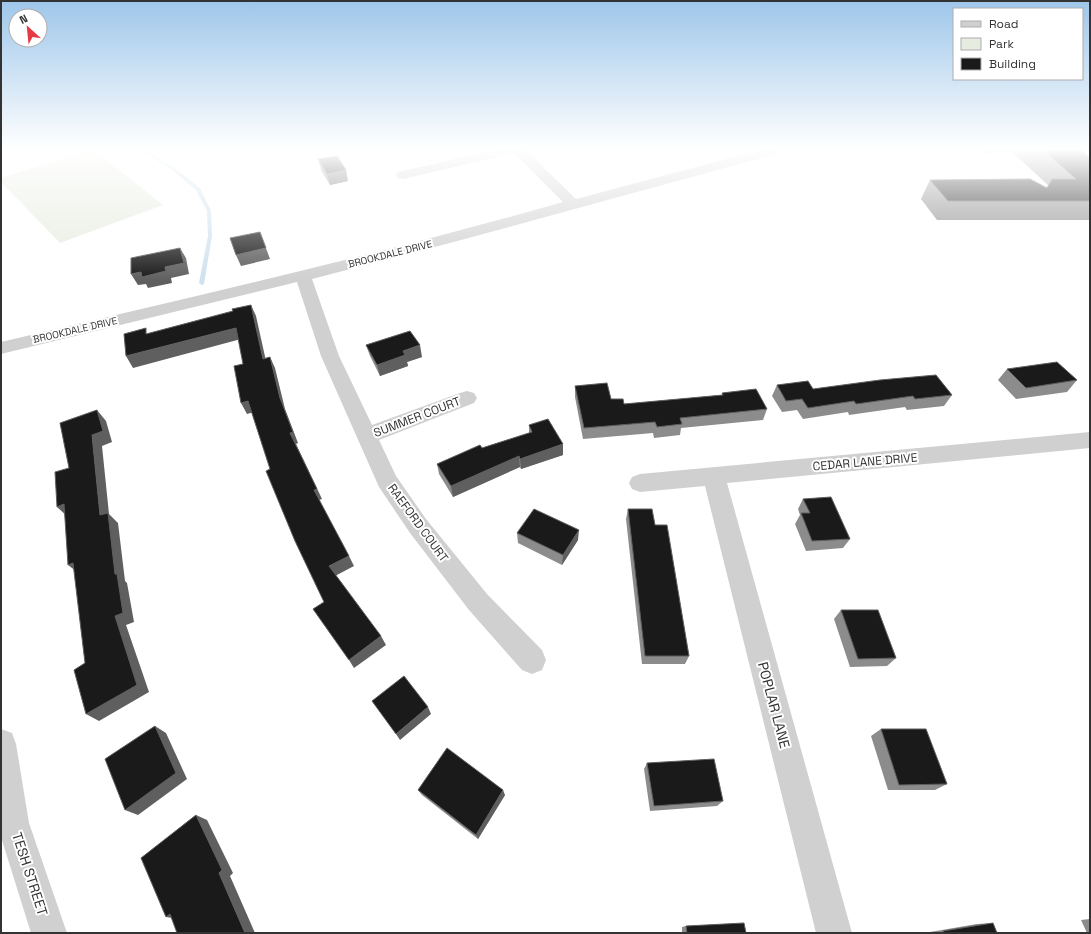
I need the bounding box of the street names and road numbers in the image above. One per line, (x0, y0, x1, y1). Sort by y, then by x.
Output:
street label: BROOKDALE DRIVE (347, 237, 434, 271)
street label: BROOKDALE DRIVE (32, 314, 119, 346)
street label: SUMMER COURT (371, 393, 463, 441)
street label: CEDAR LANE DRIVE (812, 449, 918, 475)
street label: RAEFORD COURT (384, 481, 452, 565)
street label: POPLAR LANE (754, 660, 794, 750)
street label: TESH STREET (8, 830, 52, 918)

